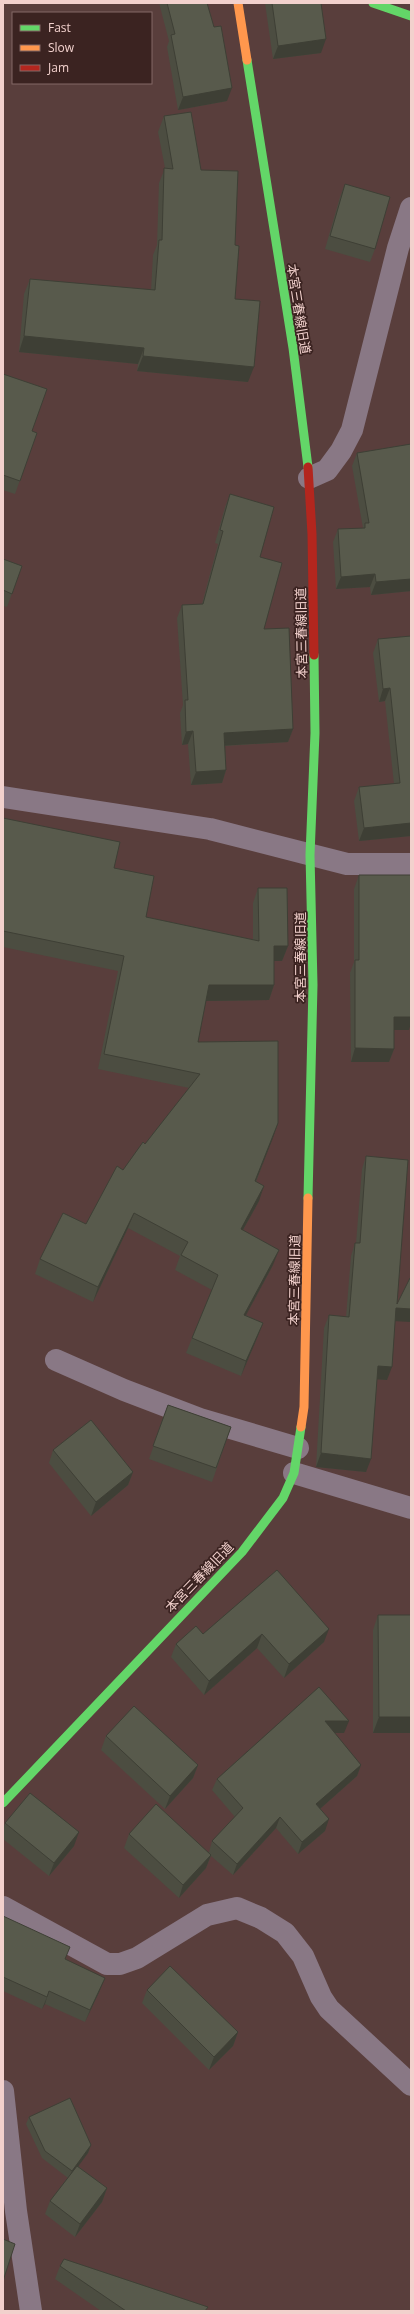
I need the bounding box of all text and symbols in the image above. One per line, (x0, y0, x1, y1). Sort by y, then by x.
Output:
legend (12, 12, 152, 84)
text: Fast (48, 19, 71, 36)
text: Slow (48, 39, 75, 56)
text: Jam (47, 59, 69, 76)
street label: 本宮三春線旧道 (283, 263, 315, 355)
street label: 本宮三春線旧道 (291, 587, 311, 679)
street label: 本宮三春線旧道 (291, 911, 309, 1003)
street label: 本宮三春線旧道 (284, 1234, 304, 1326)
street label: 本宮三春線旧道 (161, 1538, 237, 1616)

